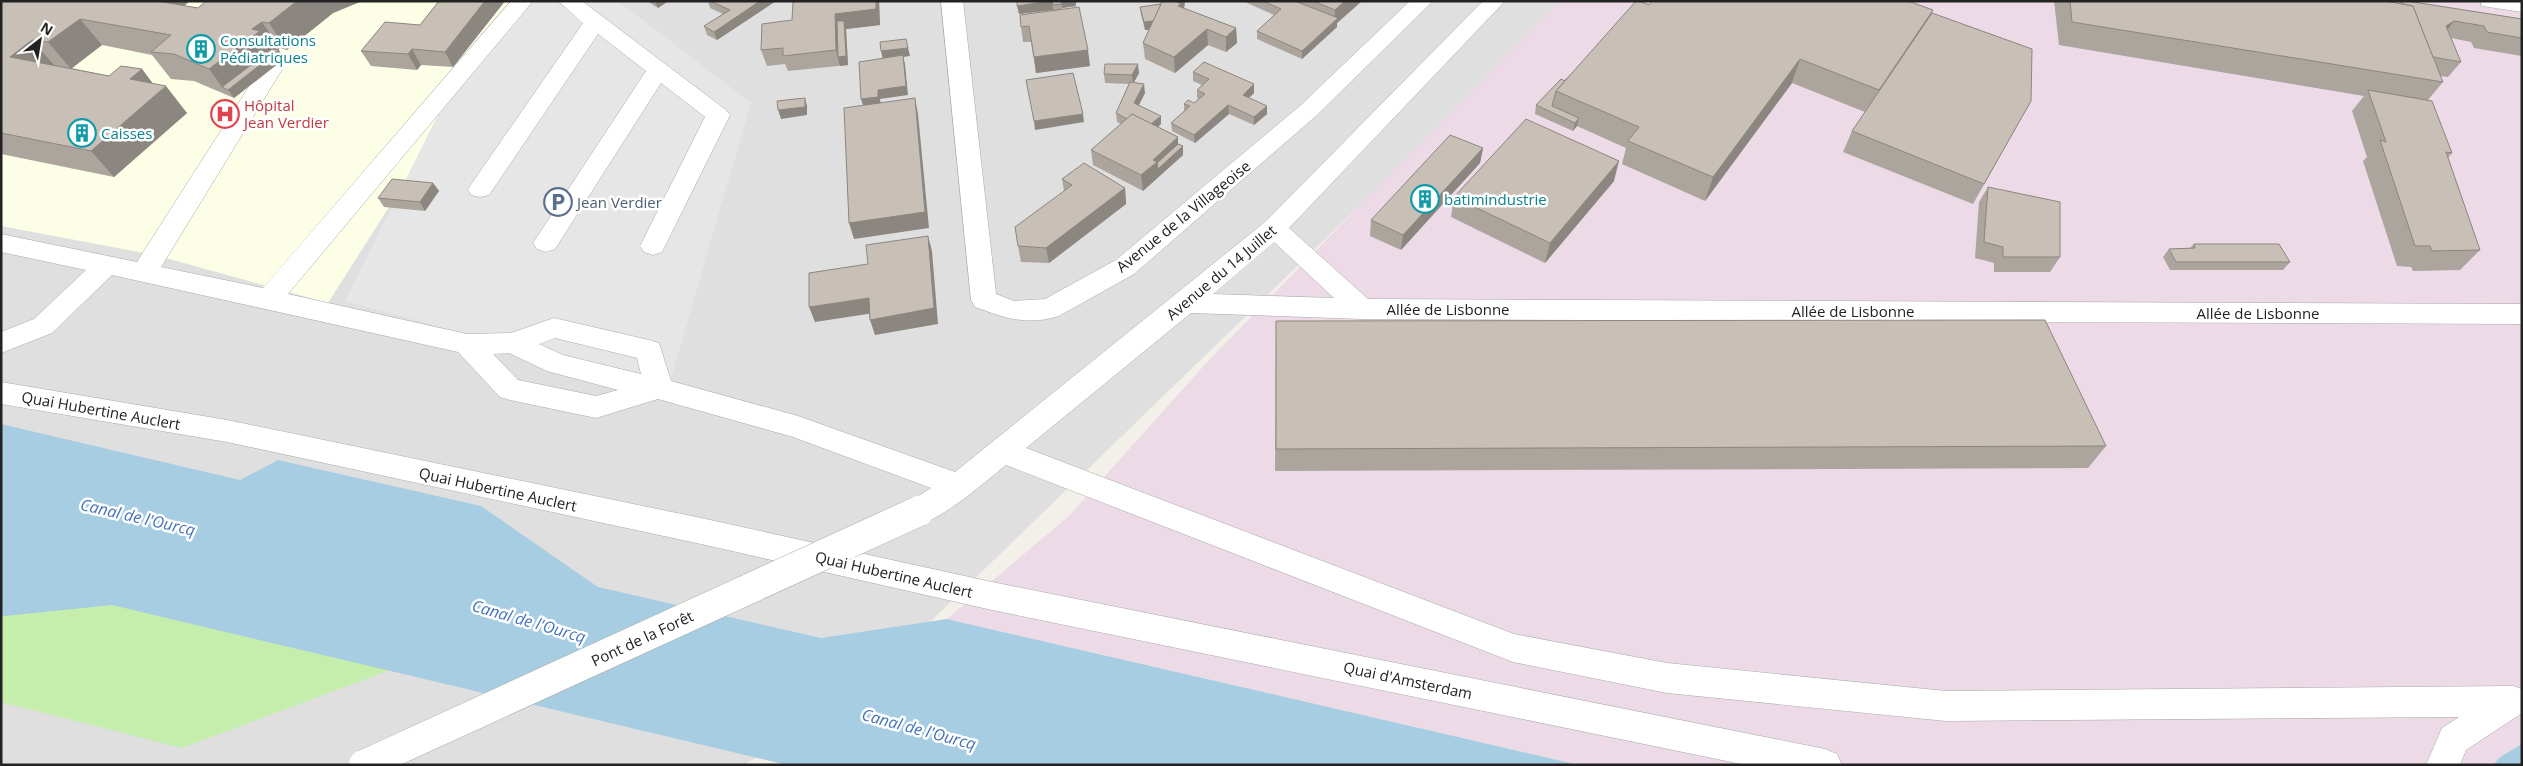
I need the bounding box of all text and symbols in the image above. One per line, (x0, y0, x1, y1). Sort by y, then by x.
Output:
north arrow (15, 15, 65, 65)
text: N (37, 17, 57, 40)
place label: Consultations Pédiatriques (220, 30, 316, 67)
building icon: Consultations Pédiatriques (186, 34, 216, 64)
place label: Hôpital Jean Verdier (242, 95, 329, 132)
hospital icon: Hôpital Jean Verdier (210, 99, 240, 129)
building icon: Caisses (67, 118, 97, 148)
place label: Caisses (101, 123, 152, 143)
street label: Avenue de la Villageoise (1112, 156, 1254, 276)
building icon: batimindustrie (1410, 184, 1440, 214)
parking icon: Jean Verdier (543, 187, 573, 217)
place label: batimindustrie (1444, 189, 1547, 209)
place label: Jean Verdier (575, 192, 662, 212)
street label: Avenue du 14 Juillet (1162, 220, 1280, 324)
street label: Allée de Lisbonne (1386, 299, 1510, 319)
street label: Allée de Lisbonne (1791, 301, 1915, 321)
street label: Allée de Lisbonne (2196, 303, 2320, 323)
street label: Quai Hubertine Auclert (20, 386, 182, 434)
street label: Quai Hubertine Auclert (417, 462, 579, 516)
water label: Canal de l'Ourcq (78, 493, 198, 541)
street label: Quai Hubertine Auclert (813, 546, 975, 602)
water label: Canal de l'Ourcq (470, 594, 588, 648)
street label: Pont de la Forêt (588, 606, 696, 670)
street label: Quai d'Amsterdam (1342, 657, 1474, 703)
water label: Canal de l'Ourcq (859, 703, 979, 755)

